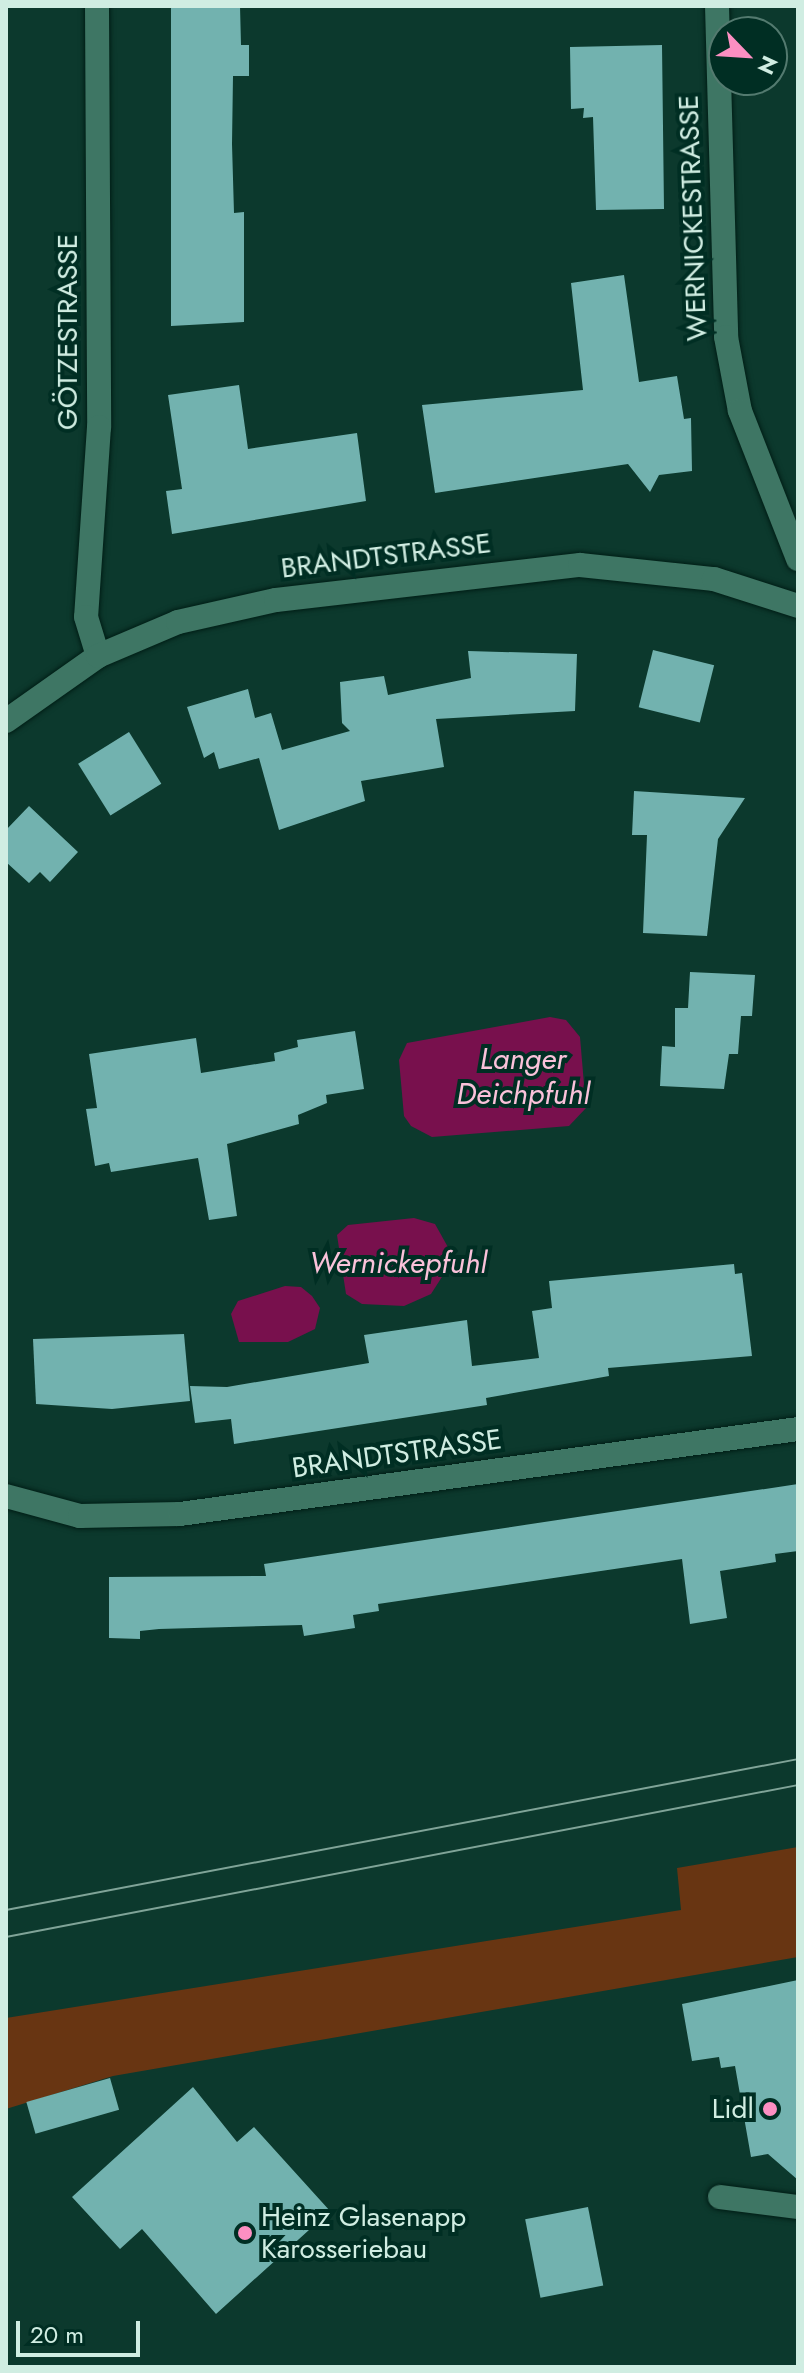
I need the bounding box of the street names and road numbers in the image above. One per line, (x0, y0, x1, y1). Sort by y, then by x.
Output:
street label: WERNICKESTRASSE (672, 94, 714, 342)
street label: GÖTZESTRASSE (51, 234, 85, 430)
street label: BRANDTSTRASSE (279, 526, 493, 586)
street label: BRANDTSTRASSE (290, 1423, 504, 1485)

